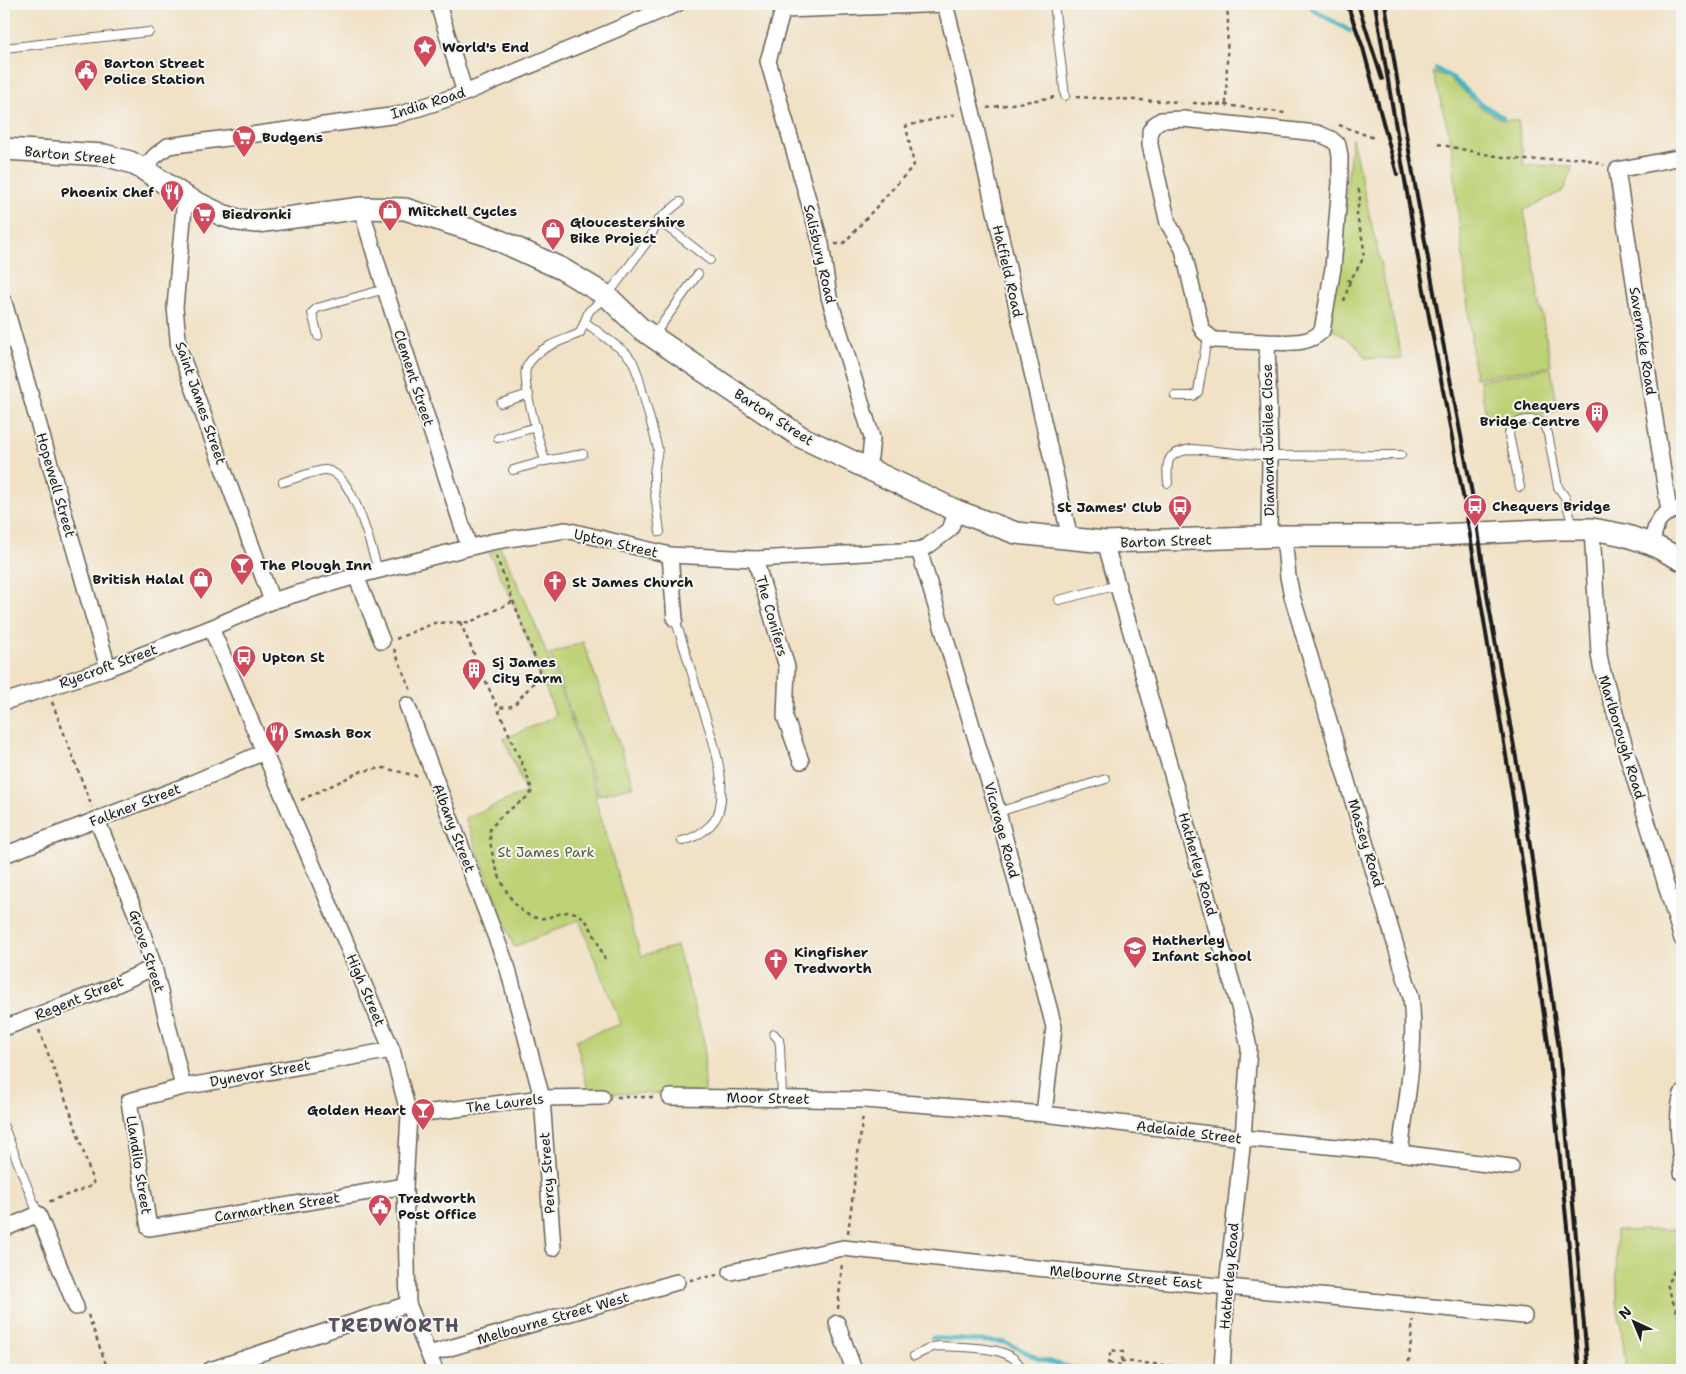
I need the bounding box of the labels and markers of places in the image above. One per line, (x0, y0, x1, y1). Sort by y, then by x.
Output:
place icon: World's End (412, 34, 438, 68)
place label: World's End (442, 38, 530, 56)
place label: Barton Street Police Station (104, 54, 205, 88)
public building icon: Barton Street Police Station (73, 58, 99, 92)
supermarket icon: Budgens (231, 124, 257, 158)
place label: Budgens (262, 128, 323, 146)
restaurant icon: Phoenix Chef (159, 179, 185, 213)
place label: Phoenix Chef (61, 183, 154, 201)
shop icon: Mitchell Cycles (377, 198, 403, 232)
supermarket icon: Biedronki (191, 201, 217, 235)
place label: Mitchell Cycles (408, 202, 517, 220)
place label: Biedronki (222, 205, 291, 223)
place label: Gloucestershire Bike Project (570, 213, 685, 247)
shop icon: Gloucestershire Bike Project (540, 217, 566, 251)
place label: Chequers Bridge Centre (1480, 396, 1580, 430)
building icon: Chequers Bridge Centre (1584, 400, 1610, 434)
bus stop icon: Chequers Bridge (1462, 493, 1488, 527)
bus stop icon: St James' Club (1167, 494, 1193, 528)
place label: Chequers Bridge (1492, 497, 1611, 515)
place label: St James' Club (1057, 498, 1162, 516)
bar icon: The Plough Inn (229, 552, 255, 586)
place label: The Plough Inn (260, 556, 372, 574)
shop icon: British Halal (188, 566, 214, 600)
church icon: St James Church (542, 569, 568, 603)
place label: British Halal (93, 570, 184, 588)
place label: St James Church (572, 573, 693, 591)
bus stop icon: Upton St (231, 644, 257, 678)
place label: Upton St (262, 648, 325, 666)
place label: Sj James City Farm (492, 653, 562, 687)
building icon: Sj James City Farm (461, 657, 487, 691)
restaurant icon: Smash Box (264, 720, 290, 754)
place label: Smash Box (294, 724, 371, 742)
place label: Hatherley Infant School (1152, 931, 1252, 965)
school or university icon: Hatherley Infant School (1122, 935, 1148, 969)
place label: Kingfisher Tredworth (794, 943, 872, 977)
church icon: Kingfisher Tredworth (763, 947, 789, 981)
bar icon: Golden Heart (410, 1097, 436, 1131)
place label: Golden Heart (307, 1101, 406, 1119)
place label: Tredworth Post Office (398, 1189, 477, 1223)
public building icon: Tredworth Post Office (367, 1193, 393, 1227)

